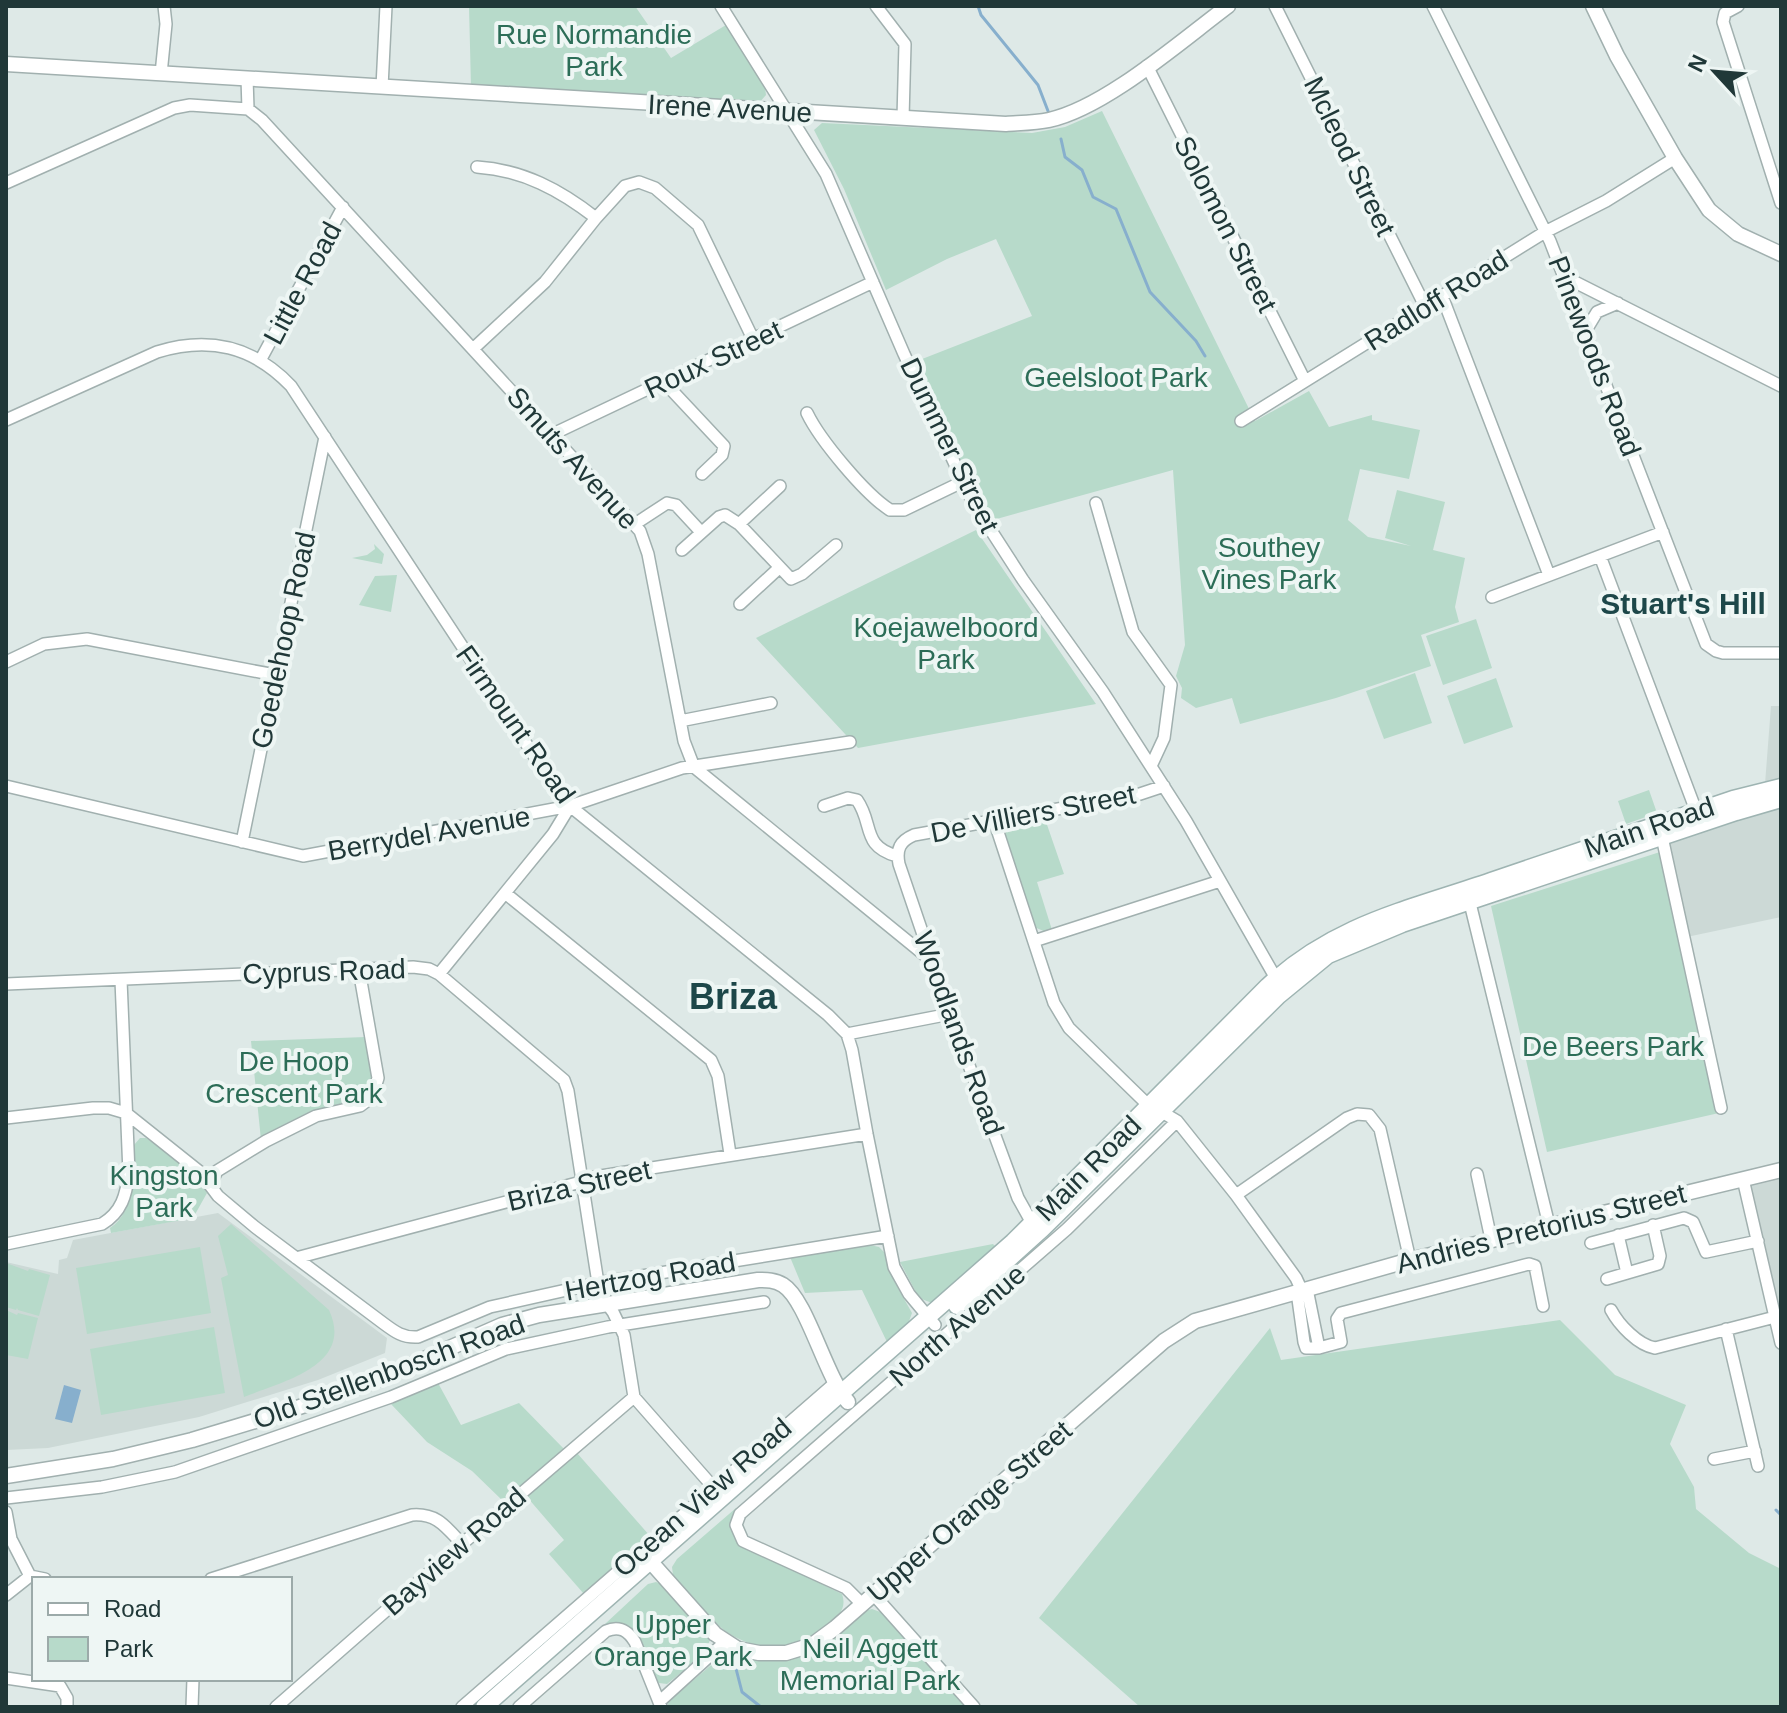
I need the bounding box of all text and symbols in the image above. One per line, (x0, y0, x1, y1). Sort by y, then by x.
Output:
park label: Rue Normandie Park (496, 19, 692, 82)
north arrow (1675, 32, 1755, 112)
text: N (1683, 51, 1712, 76)
street label: Mcleod Street (1298, 72, 1401, 241)
street label: Irene Avenue (647, 89, 813, 128)
street label: Solomon Street (1168, 131, 1283, 317)
street label: Little Road (257, 217, 348, 350)
street label: Radloff Road (1359, 244, 1514, 357)
street label: Pinewoods Road (1542, 252, 1647, 461)
street label: Roux Street (640, 314, 787, 405)
street label: Dummer Street (894, 353, 1005, 538)
park label: Geelsloot Park (1024, 362, 1209, 393)
street label: Smuts Avenue (501, 381, 644, 536)
street label: Goedehoop Road (245, 529, 322, 751)
park label: Southey Vines Park (1202, 532, 1337, 595)
district label: Stuart's Hill (1600, 587, 1766, 620)
park label: Koejawelboord Park (853, 612, 1039, 675)
street label: Firmount Road (450, 640, 581, 809)
street label: De Villiers Street (928, 778, 1138, 849)
street label: Main Road (1580, 791, 1718, 864)
street label: Berrydel Avenue (325, 800, 533, 867)
street label: Woodlands Road (907, 927, 1010, 1139)
street label: Cyprus Road (242, 953, 406, 990)
district label: Briza (689, 976, 778, 1017)
park label: De Beers Park (1522, 1031, 1705, 1062)
park label: De Hoop Crescent Park (205, 1046, 384, 1109)
street label: Main Road (1030, 1110, 1147, 1227)
street label: Briza Street (504, 1154, 654, 1217)
park label: Kingston Park (110, 1160, 218, 1223)
street label: Andries Pretorius Street (1393, 1177, 1689, 1279)
street label: Hertzog Road (562, 1246, 738, 1307)
street label: North Avenue (883, 1258, 1031, 1393)
street label: Old Stellenbosch Road (249, 1308, 529, 1435)
street label: Ocean View Road (607, 1412, 797, 1583)
street label: Upper Orange Street (861, 1414, 1078, 1608)
street label: Bayview Road (377, 1481, 532, 1622)
legend (32, 1577, 292, 1681)
text: Road (104, 1595, 161, 1622)
park label: Upper Orange Park (594, 1609, 753, 1672)
park label: Neil Aggett Memorial Park (780, 1633, 961, 1696)
text: Park (104, 1635, 154, 1662)

